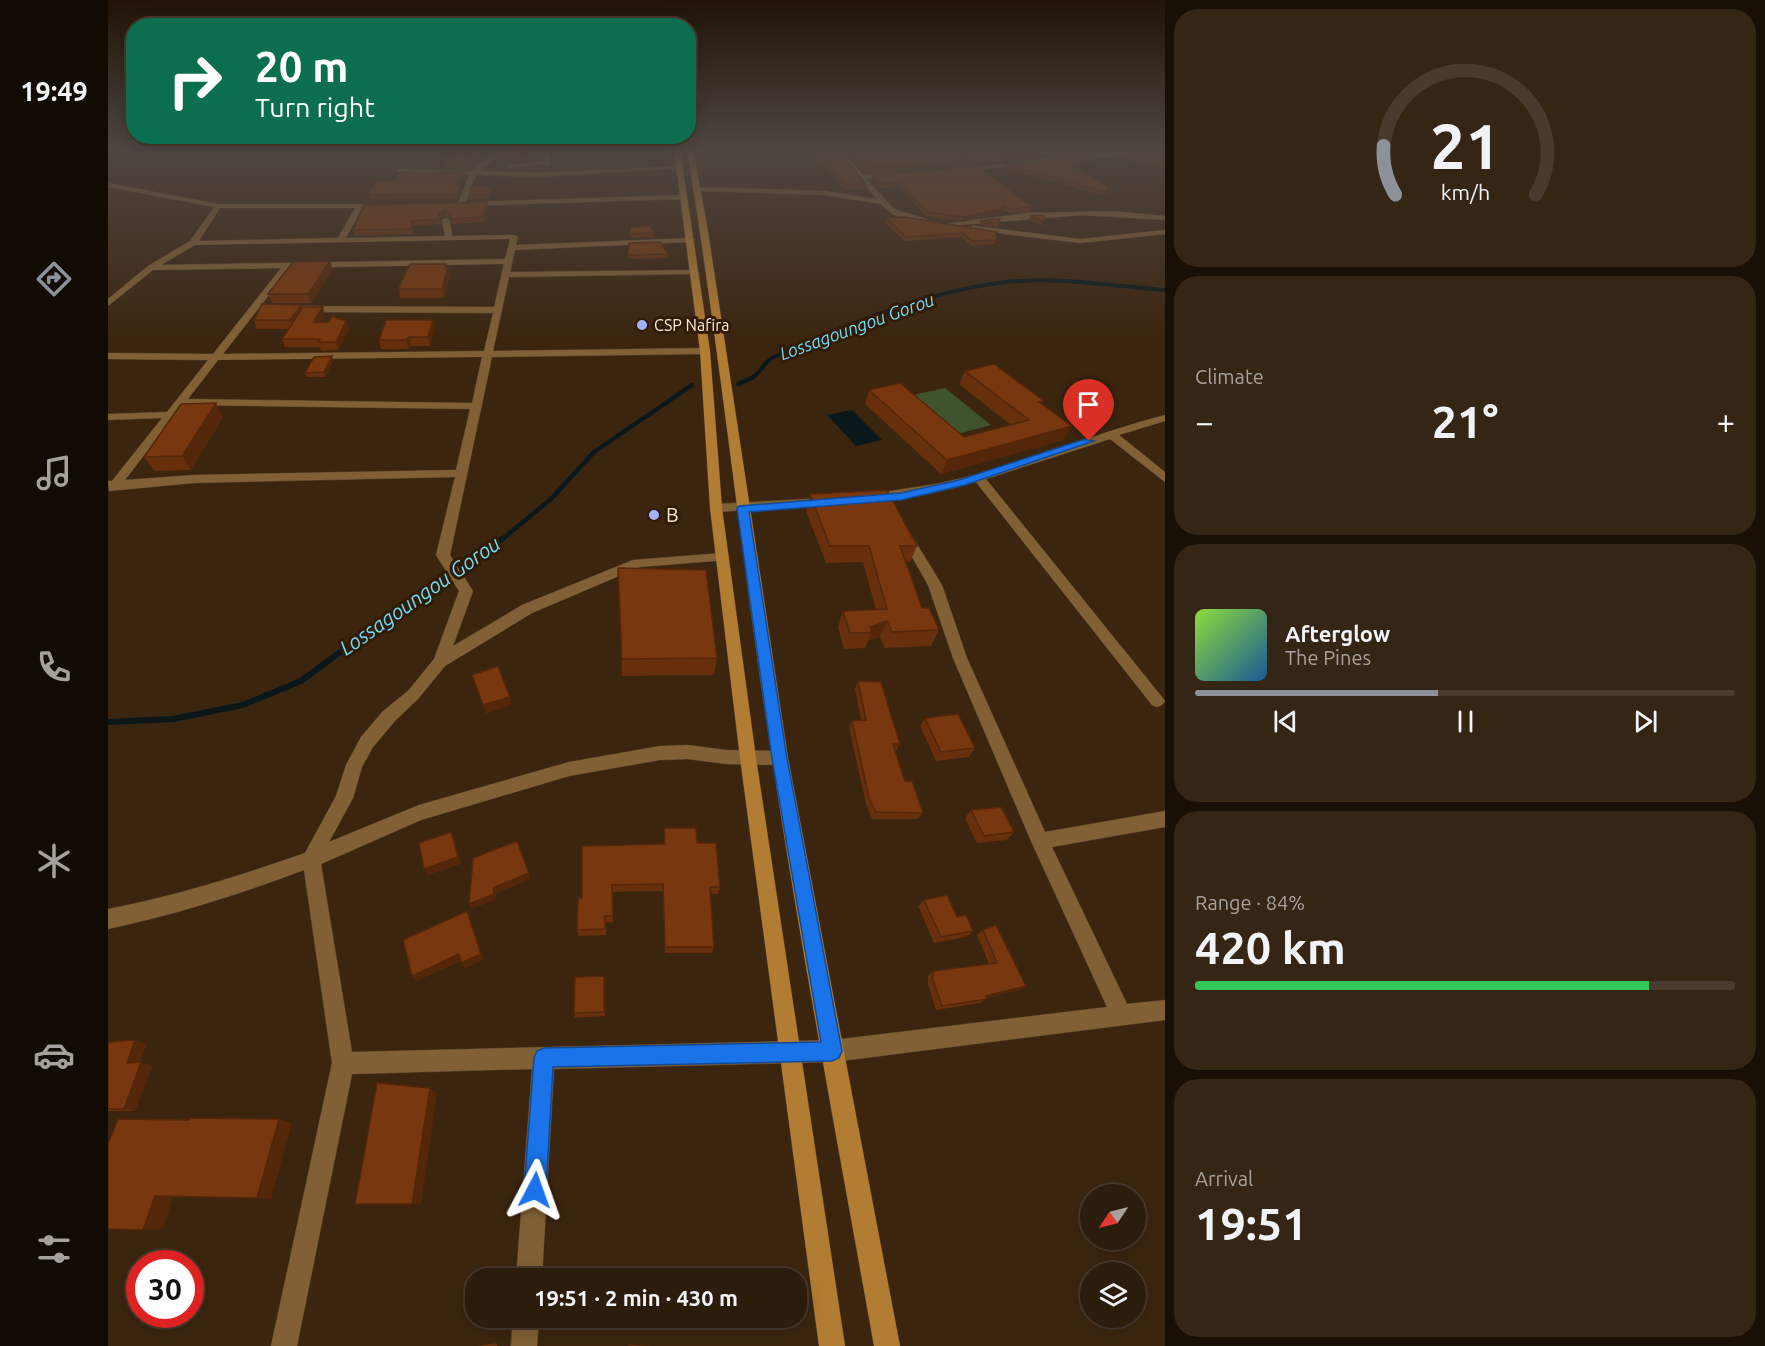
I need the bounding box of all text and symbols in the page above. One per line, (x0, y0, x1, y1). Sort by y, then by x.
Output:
icon: right (156, 42, 234, 120)
text: 20 m (255, 43, 349, 90)
text: 19:49 (20, 76, 88, 106)
text: Turn right (255, 92, 375, 122)
text: 21 (1430, 111, 1500, 181)
text: km/h (1440, 181, 1490, 205)
icon: directions (33, 258, 75, 300)
water label: Lossagoungou Gorou (777, 289, 937, 363)
place label: CSP Nafira (654, 316, 730, 334)
marker: CSP Nafira (635, 318, 649, 332)
text: Climate (1195, 365, 1264, 388)
pin (1063, 379, 1114, 441)
icon: arrive (1072, 388, 1105, 421)
text: 21° (1432, 396, 1498, 447)
text: − (1195, 403, 1214, 440)
text: + (1716, 403, 1735, 440)
icon: music (33, 452, 75, 494)
place label: B (666, 503, 679, 526)
marker: B (647, 508, 661, 522)
water label: Lossagoungou Gorou (335, 531, 504, 660)
text: Afterglow (1285, 621, 1390, 646)
icon: phone (33, 646, 75, 688)
text: The Pines (1285, 646, 1371, 669)
icon: previous (1269, 705, 1302, 738)
icon: pause (1449, 705, 1482, 738)
icon: next (1629, 705, 1662, 738)
icon: climate (33, 840, 75, 882)
text: Range · 84% (1195, 891, 1305, 914)
text: 420 km (1195, 922, 1346, 973)
icon: car (33, 1034, 75, 1076)
position arrow (503, 1158, 567, 1222)
text: Arrival (1195, 1167, 1253, 1190)
north arrow (1080, 1184, 1146, 1250)
map controls (1080, 1184, 1146, 1328)
text: 19:51 (1195, 1198, 1308, 1249)
icon: filters (33, 1228, 75, 1270)
speed limit sign: 30 (126, 1250, 204, 1328)
button: layers (1080, 1262, 1146, 1328)
text: 19:51 · 2 min · 430 m (534, 1285, 738, 1310)

